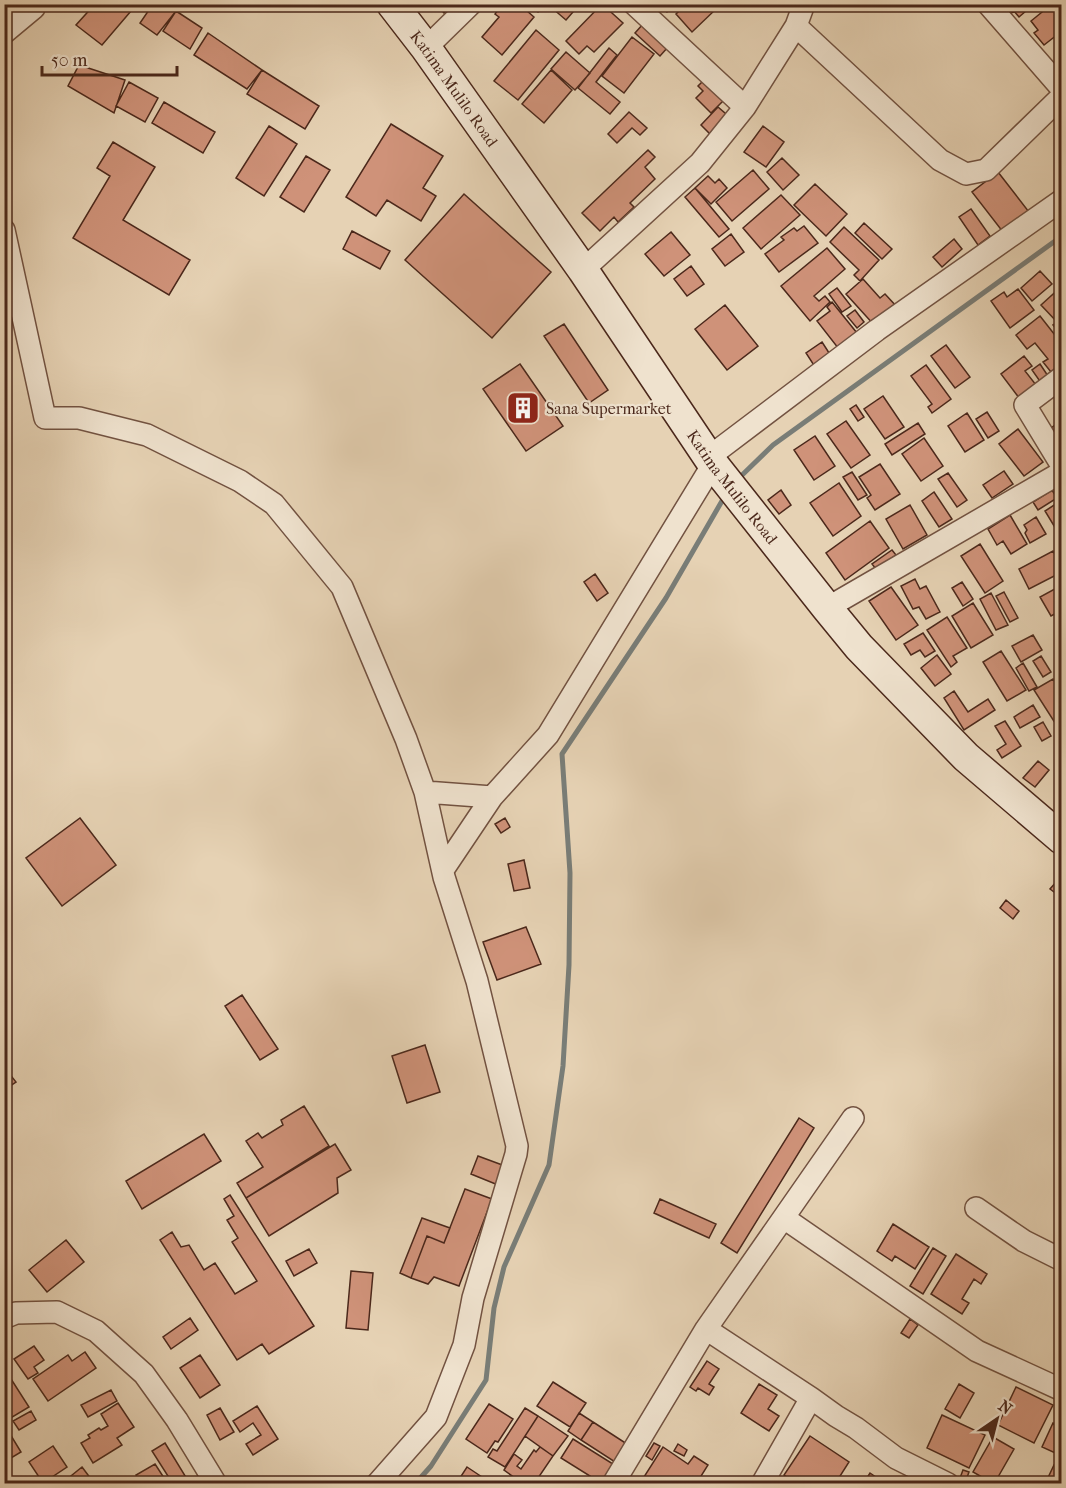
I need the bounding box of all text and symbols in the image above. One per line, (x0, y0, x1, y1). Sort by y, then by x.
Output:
street label: Katima Mulilo Road (406, 27, 502, 150)
scale bar (42, 39, 177, 77)
text: 50 m (51, 50, 88, 71)
building icon: Sana Supermarket (505, 390, 541, 426)
place label: Sana Supermarket (546, 399, 672, 418)
street label: Katima Mulilo Road (683, 426, 782, 548)
north arrow (967, 1389, 1027, 1449)
text: N (995, 1396, 1016, 1419)

